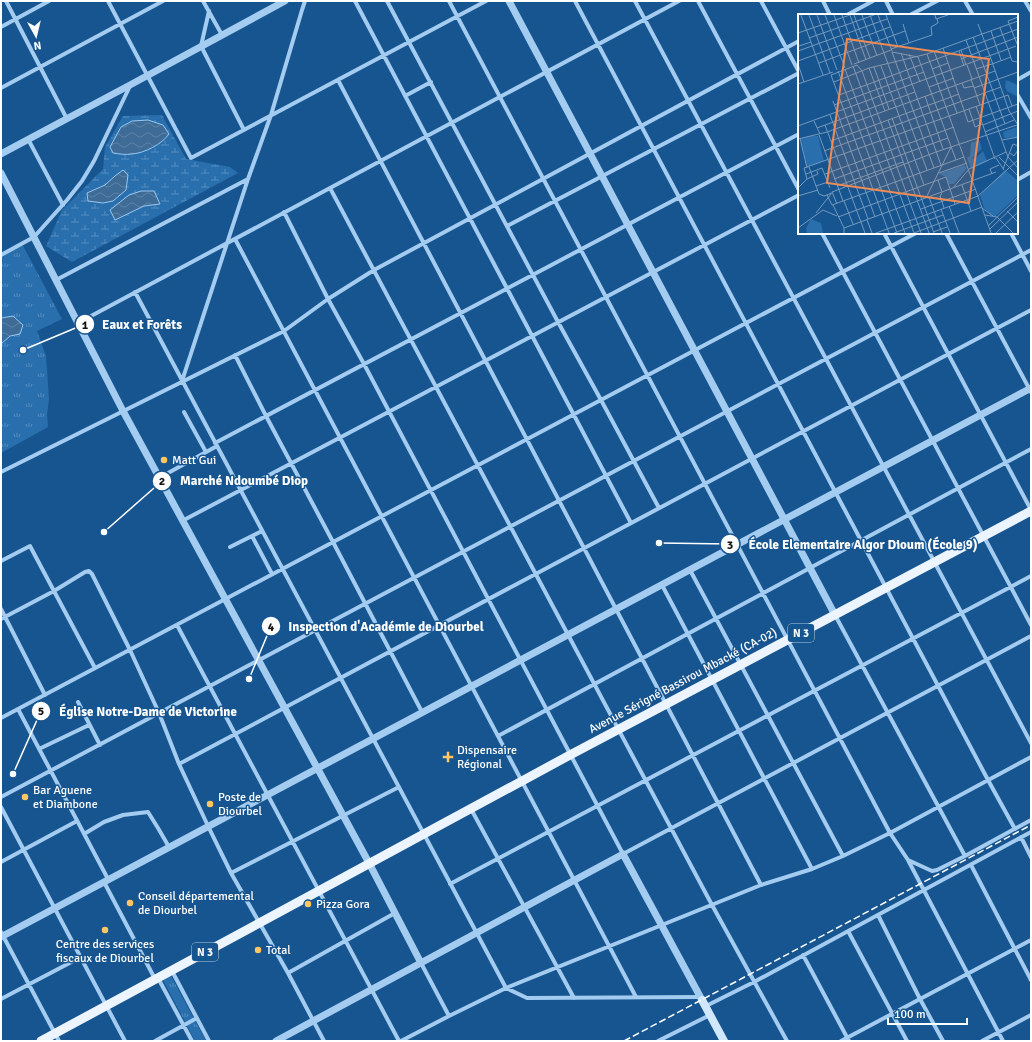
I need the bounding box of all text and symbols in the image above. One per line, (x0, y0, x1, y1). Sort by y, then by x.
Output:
inset map (798, 14, 1018, 234)
north arrow (16, 16, 56, 56)
text: N (33, 38, 42, 52)
callout: Eaux et Forêts (75, 312, 190, 337)
text: Eaux et Forêts (102, 317, 182, 333)
text: 1 (82, 318, 89, 333)
place label: Matt Gui (172, 453, 216, 468)
marker: Matt Gui (159, 455, 169, 465)
callout: Marché Ndoumbé Diop (152, 468, 316, 493)
text: Marché Ndoumbé Diop (180, 473, 308, 489)
text: 2 (159, 474, 165, 489)
callout: École Elementaire Algor Dioum (École 9) (720, 532, 985, 557)
text: École Elementaire Algor Dioum (École 9) (748, 536, 978, 553)
text: 3 (727, 538, 733, 553)
callout: Inspection d'Académie de Diourbel (261, 614, 492, 639)
text: Inspection d'Académie de Diourbel (288, 619, 484, 635)
text: 4 (268, 620, 275, 635)
road number: N 3 (788, 624, 814, 642)
street label: Avenue Sérigné Bassirou Mbacké (CA-02) (586, 625, 780, 737)
callout: Église Notre-Dame de Victorine (31, 699, 245, 724)
text: Église Notre-Dame de Victorine (59, 703, 237, 720)
text: 5 (38, 704, 44, 719)
place label: Dispensaire Régional (457, 743, 517, 772)
marker: Dispensaire Régional (442, 751, 454, 763)
place label: Bar Aguene et Diambone (33, 783, 98, 812)
place label: Poste de Diourbel (218, 790, 263, 819)
marker: Bar Aguene et Diambone (20, 792, 30, 802)
marker: Poste de Diourbel (205, 799, 215, 809)
place label: Conseil départemental de Diourbel (138, 889, 255, 918)
place label: Pizza Gora (316, 897, 370, 912)
marker: Conseil départemental de Diourbel (125, 898, 135, 908)
marker: Pizza Gora (303, 899, 313, 909)
marker: Centre des services fiscaux de Diourbel (100, 925, 110, 935)
place label: Centre des services fiscaux de Diourbel (56, 937, 154, 966)
road number: N 3 (192, 943, 218, 961)
place label: Total (266, 943, 291, 958)
marker: Total (253, 945, 263, 955)
scale bar (888, 1000, 967, 1026)
text: 100 m (894, 1007, 926, 1022)

